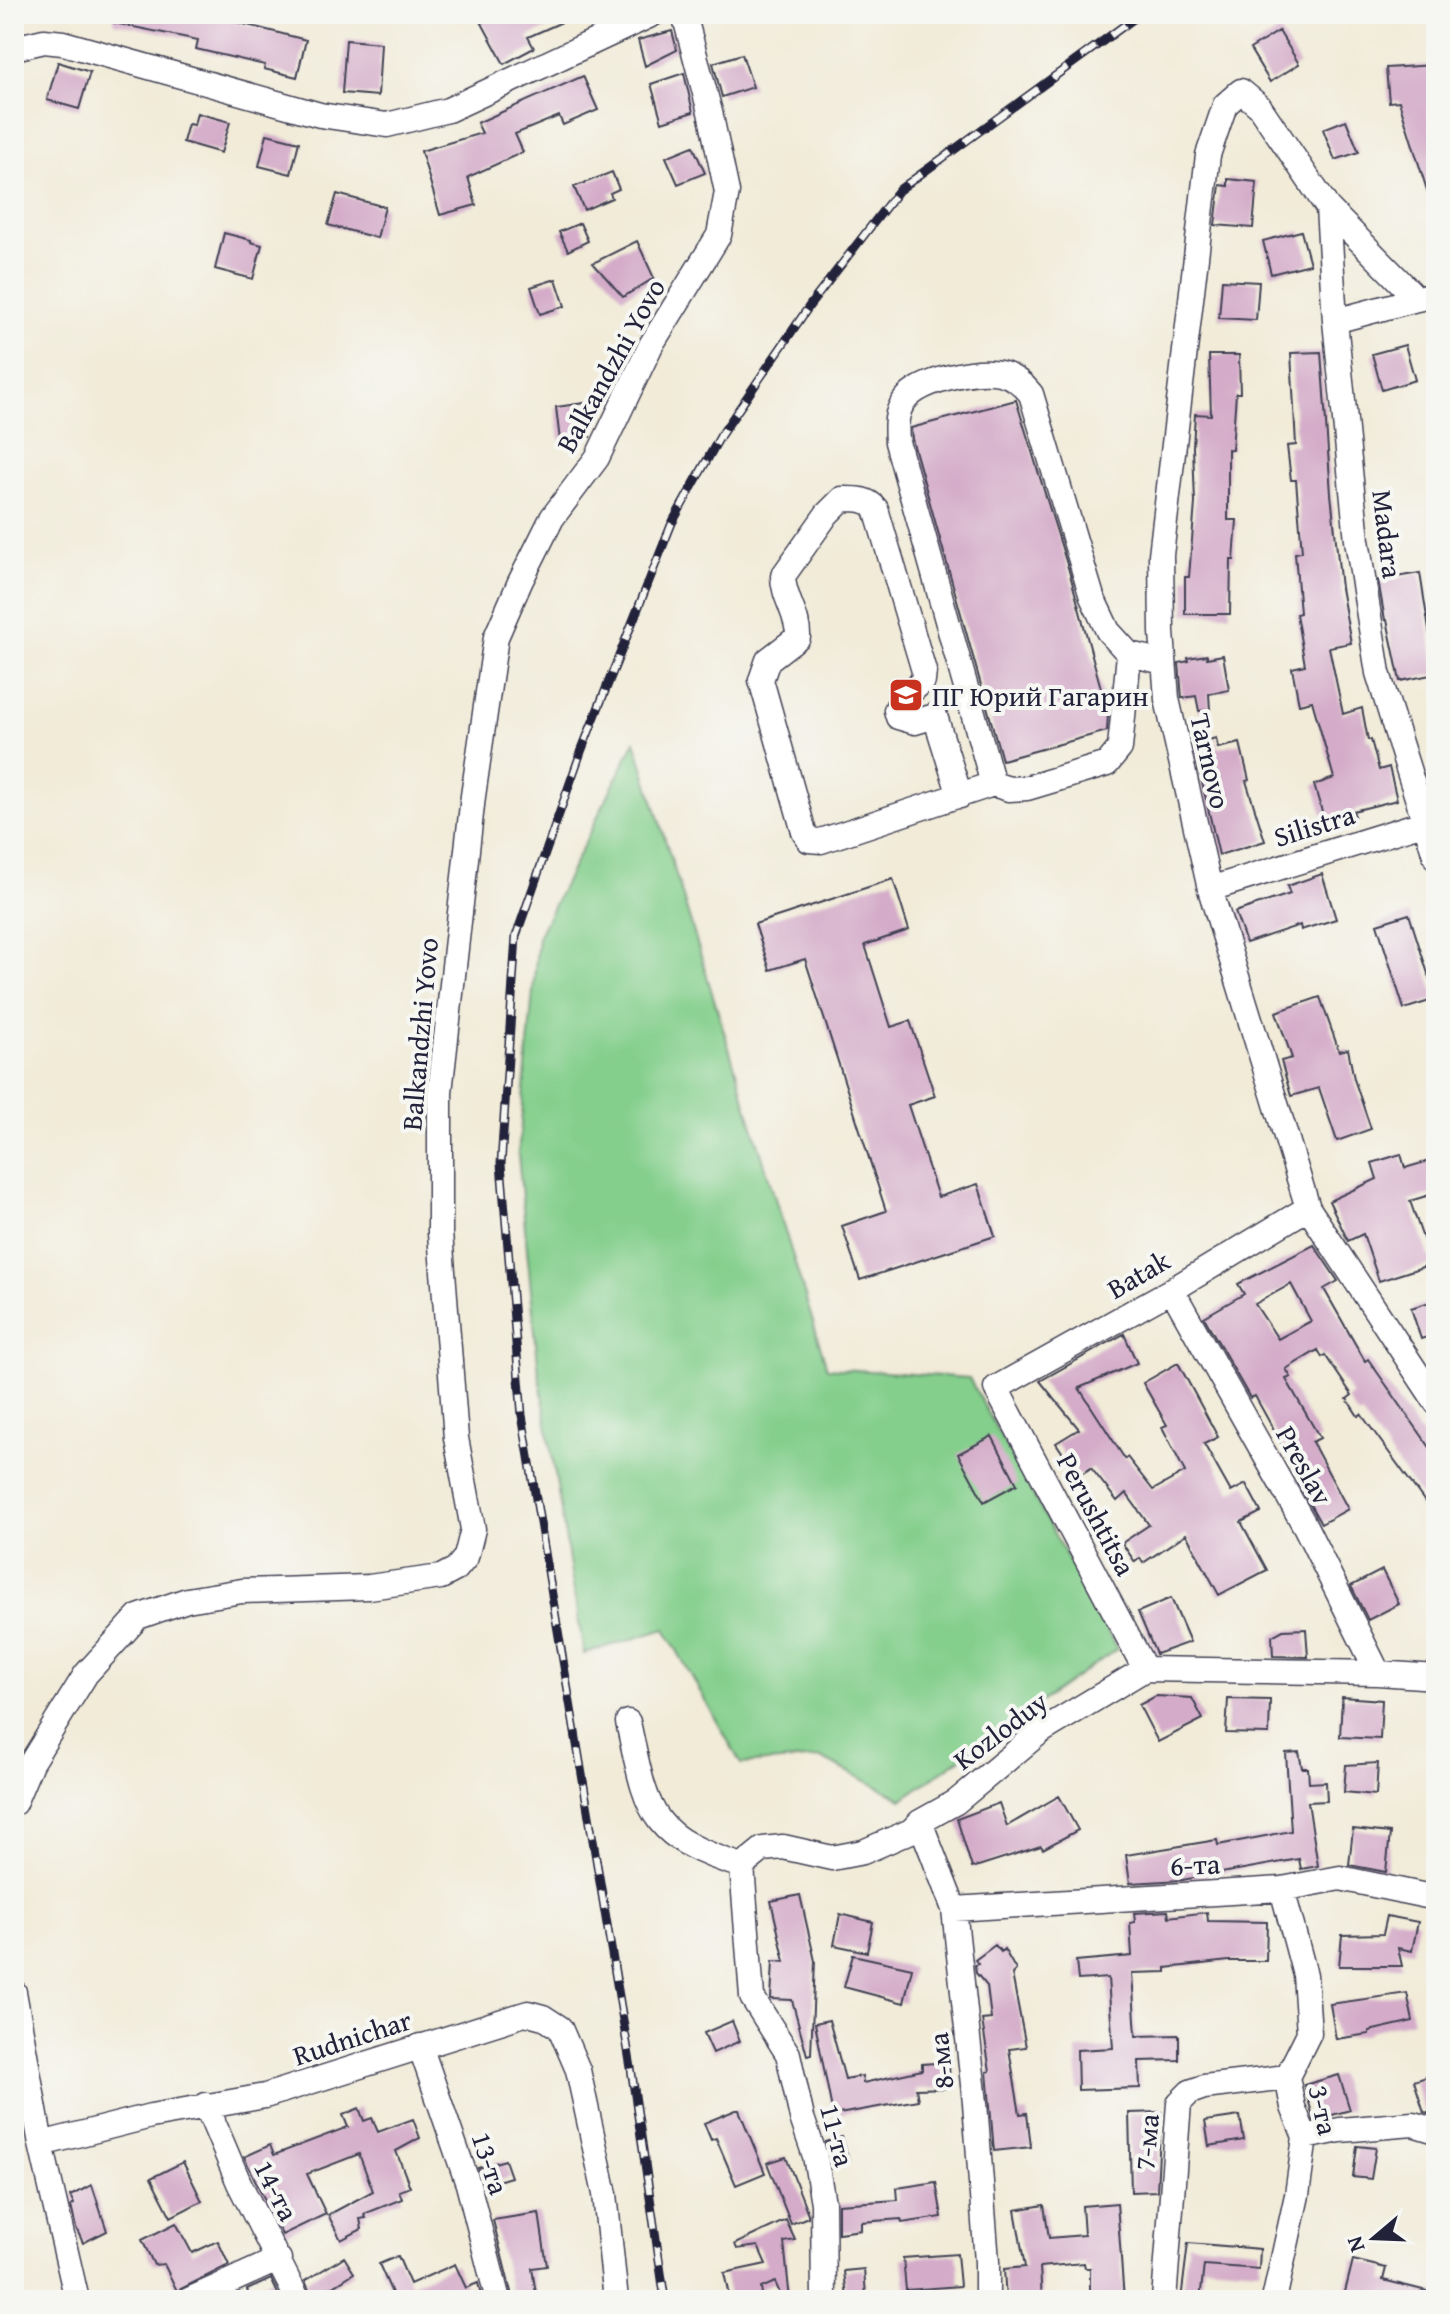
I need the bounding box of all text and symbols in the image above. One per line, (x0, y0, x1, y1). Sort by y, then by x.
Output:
street label: Balkandzhi Yovo (545, 270, 675, 460)
street label: Madara (1362, 487, 1414, 581)
place label: ПГ Юрий Гагарин (932, 675, 1148, 716)
school or university icon: ПГ Юрий Гагарин (887, 676, 925, 714)
street label: Tarnovo (1180, 709, 1242, 813)
street label: Silistra (1268, 793, 1360, 857)
street label: Balkandzhi Yovo (390, 936, 448, 1132)
street label: Batak (1099, 1239, 1178, 1308)
street label: Preslav (1266, 1418, 1344, 1512)
street label: Perushtitsa (1048, 1445, 1147, 1583)
street label: Kozloduy (944, 1681, 1056, 1779)
street label: 6-та (1169, 1842, 1222, 1886)
street label: Rudnichar (288, 1998, 417, 2075)
street label: 8-ма (917, 2030, 963, 2091)
street label: 3-та (1299, 2081, 1349, 2139)
street label: 11-та (810, 2099, 866, 2172)
street label: 7-ма (1123, 2111, 1169, 2172)
street label: 13-та (462, 2126, 521, 2200)
street label: 14-та (244, 2152, 310, 2228)
north arrow (1334, 2198, 1414, 2278)
text: N (1337, 2232, 1373, 2257)

